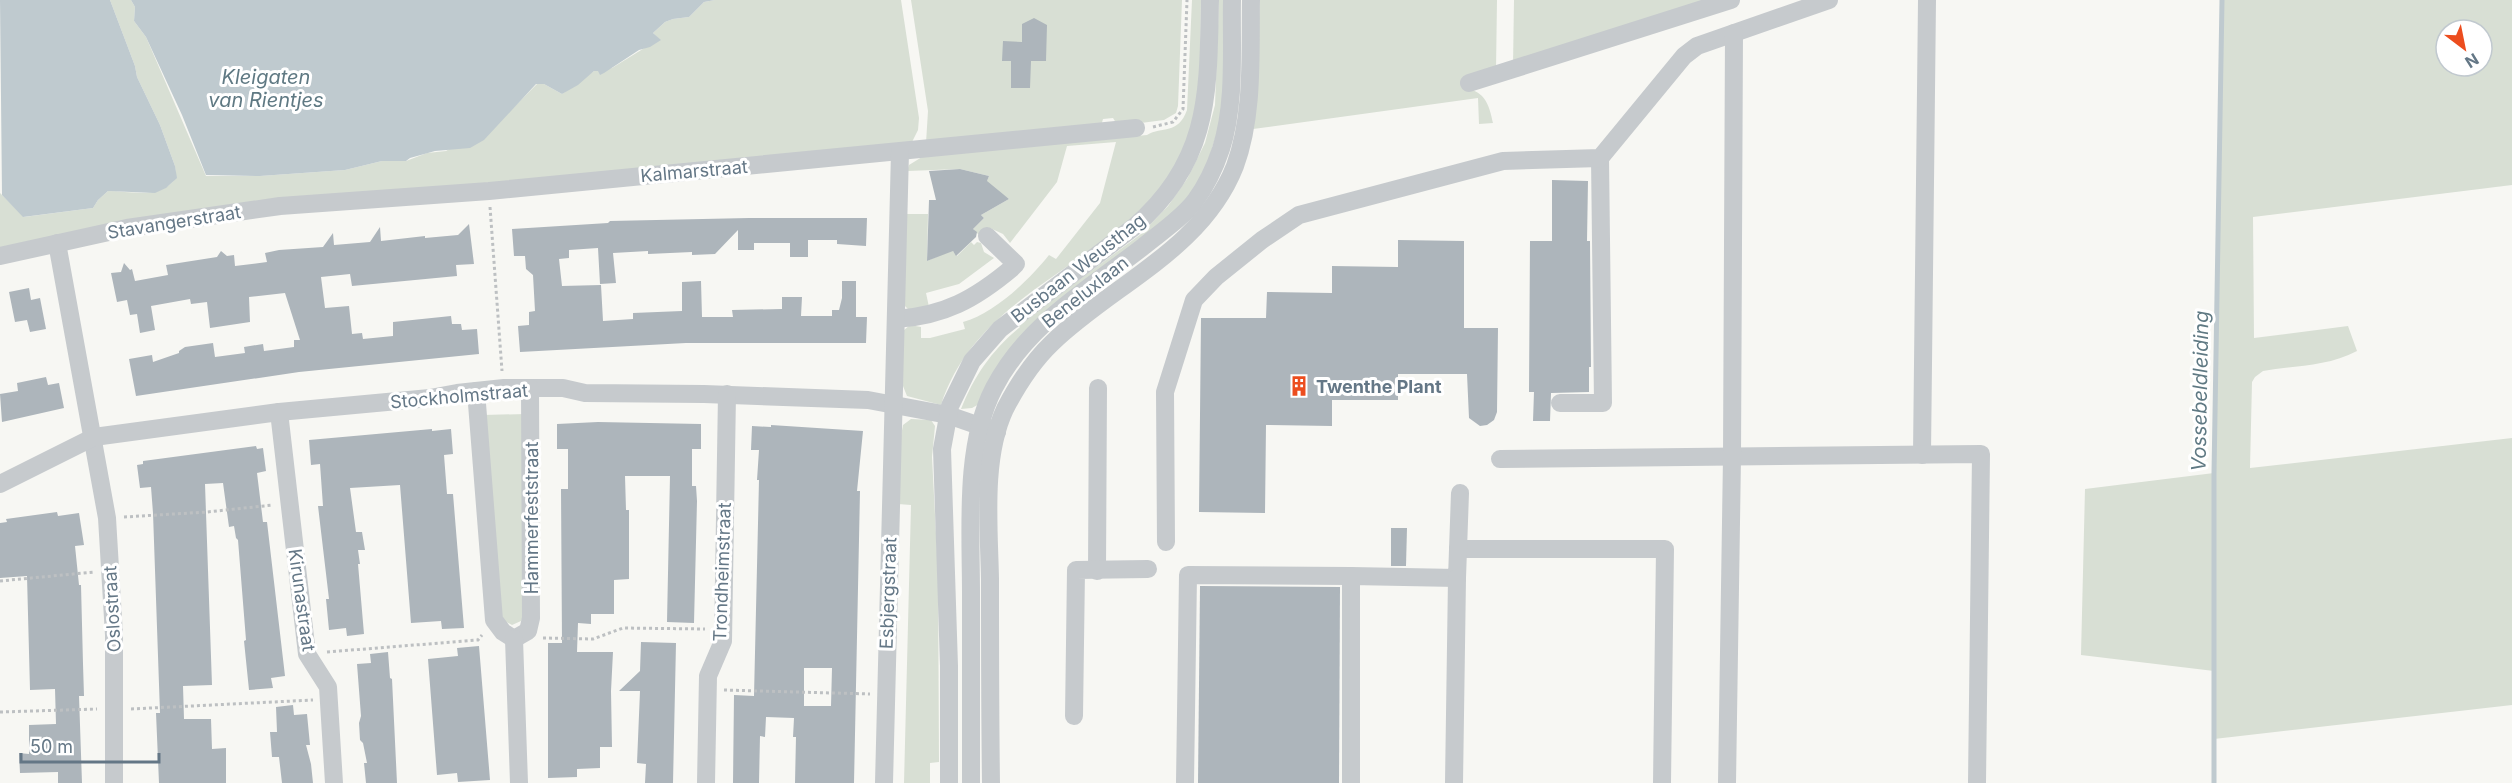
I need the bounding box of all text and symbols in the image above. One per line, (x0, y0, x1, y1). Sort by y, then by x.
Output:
north arrow (2434, 18, 2494, 78)
text: N (2461, 49, 2482, 72)
water label: Kleigaten van Rientjes (208, 65, 324, 112)
street label: Kalmarstraat (640, 156, 749, 186)
street label: Stavangerstraat (106, 201, 242, 243)
street label: Busbaan Weusthag (1007, 209, 1149, 327)
street label: Beneluxlaan (1038, 252, 1132, 332)
water label: Vossebeldleiding (2187, 310, 2213, 472)
building icon: Twenthe Plant (1287, 374, 1311, 398)
place label: Twenthe Plant (1316, 376, 1442, 397)
street label: Stockholmstraat (389, 380, 529, 412)
street label: Hammerfeststraat (521, 442, 542, 594)
street label: Trondheimstraat (709, 502, 735, 642)
street label: Esbjergstraat (876, 537, 900, 649)
street label: Kirunastraat (284, 547, 320, 653)
street label: Oslostraat (99, 565, 125, 653)
scale bar (21, 726, 159, 764)
text: 50 m (30, 736, 73, 757)

